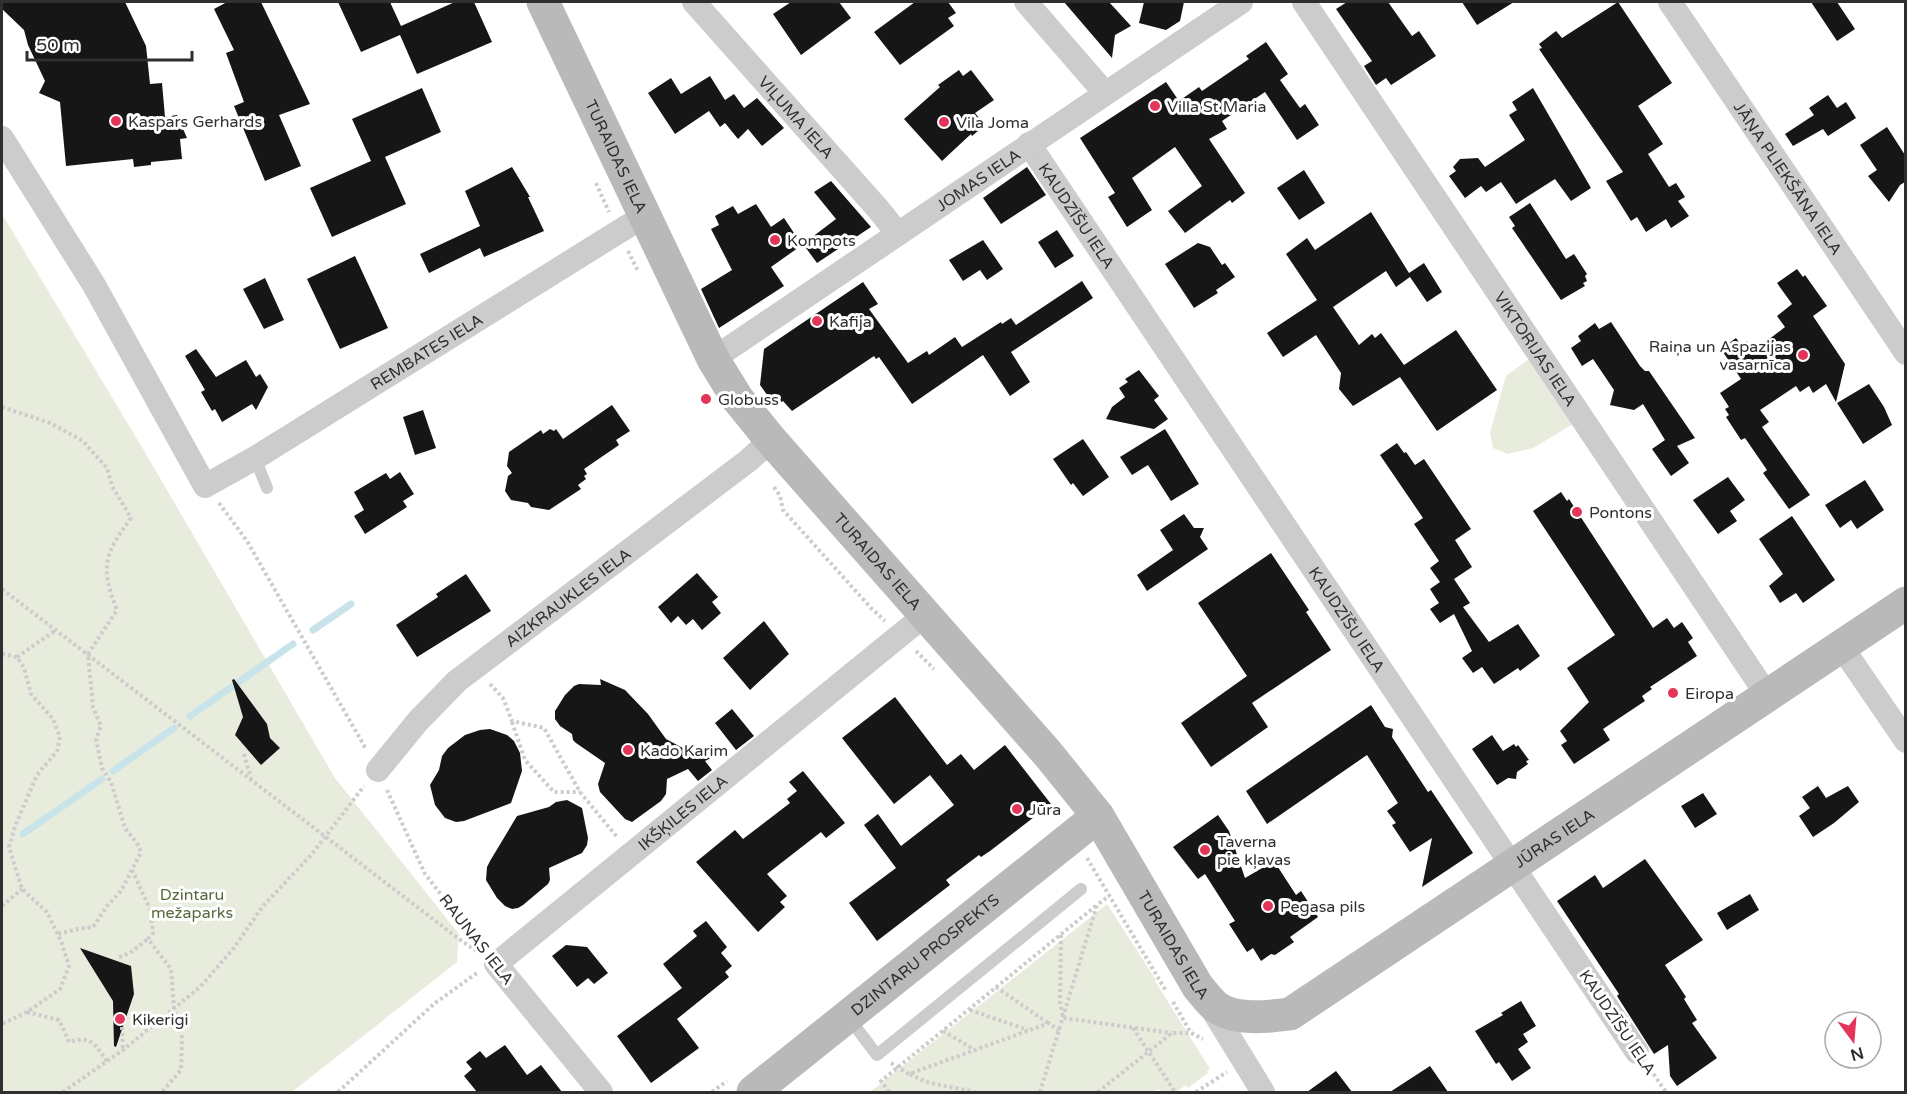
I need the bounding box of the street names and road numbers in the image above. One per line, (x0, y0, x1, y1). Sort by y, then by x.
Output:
street label: VIĻUMA IELA (754, 72, 838, 163)
street label: TURAIDAS IELA (580, 97, 651, 217)
street label: JĀŅA PLIEKŠĀNA IELA (1729, 98, 1846, 259)
street label: JOMAS IELA (933, 145, 1025, 216)
street label: KAUDZĪŠU IELA (1034, 159, 1119, 273)
street label: VIKTORIJAS IELA (1489, 288, 1580, 411)
street label: REMBATES IELA (367, 310, 487, 395)
street label: TURAIDAS IELA (829, 509, 926, 615)
street label: AIZKRAUKLES IELA (502, 544, 635, 652)
street label: KAUDZĪŠU IELA (1304, 563, 1389, 676)
street label: IKŠĶILES IELA (634, 771, 732, 855)
street label: JŪRAS IELA (1511, 805, 1599, 873)
street label: TURAIDAS IELA (1133, 887, 1213, 1004)
street label: RAUNAS IELA (435, 890, 518, 989)
street label: DZINTARU PROSPEKTS (847, 890, 1004, 1021)
street label: KAUDZĪŠU IELA (1575, 966, 1660, 1079)

